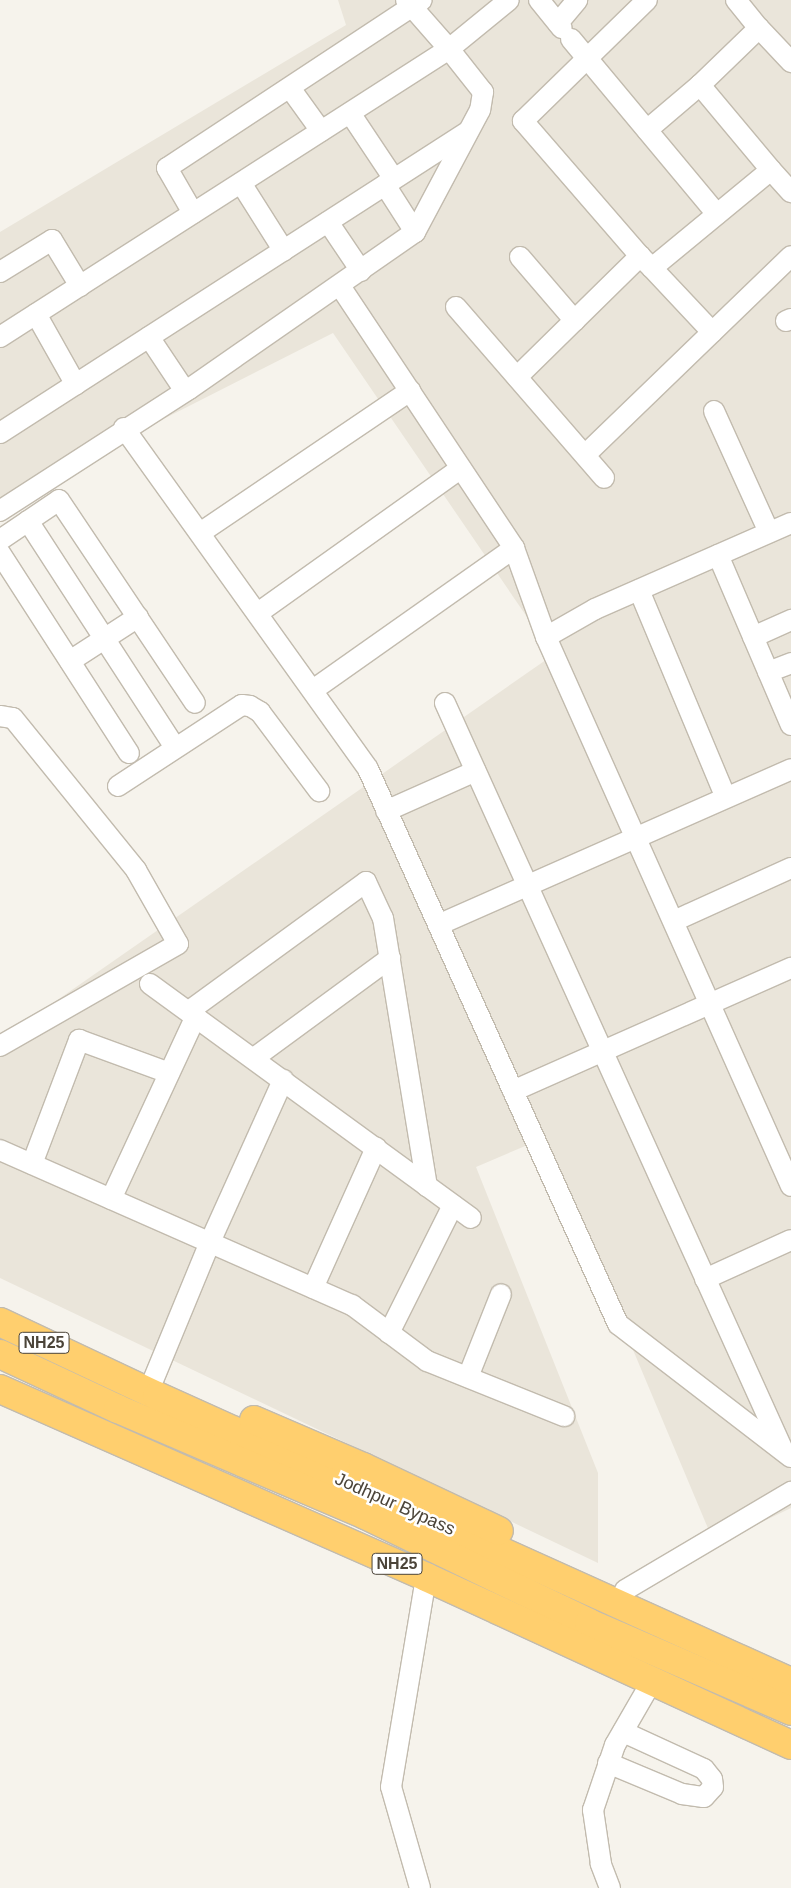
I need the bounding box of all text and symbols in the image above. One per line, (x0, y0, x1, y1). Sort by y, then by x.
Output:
road number: NH25 (18, 1330, 70, 1356)
street label: Jodhpur Bypass (332, 1468, 458, 1540)
road number: NH25 (371, 1550, 423, 1578)

